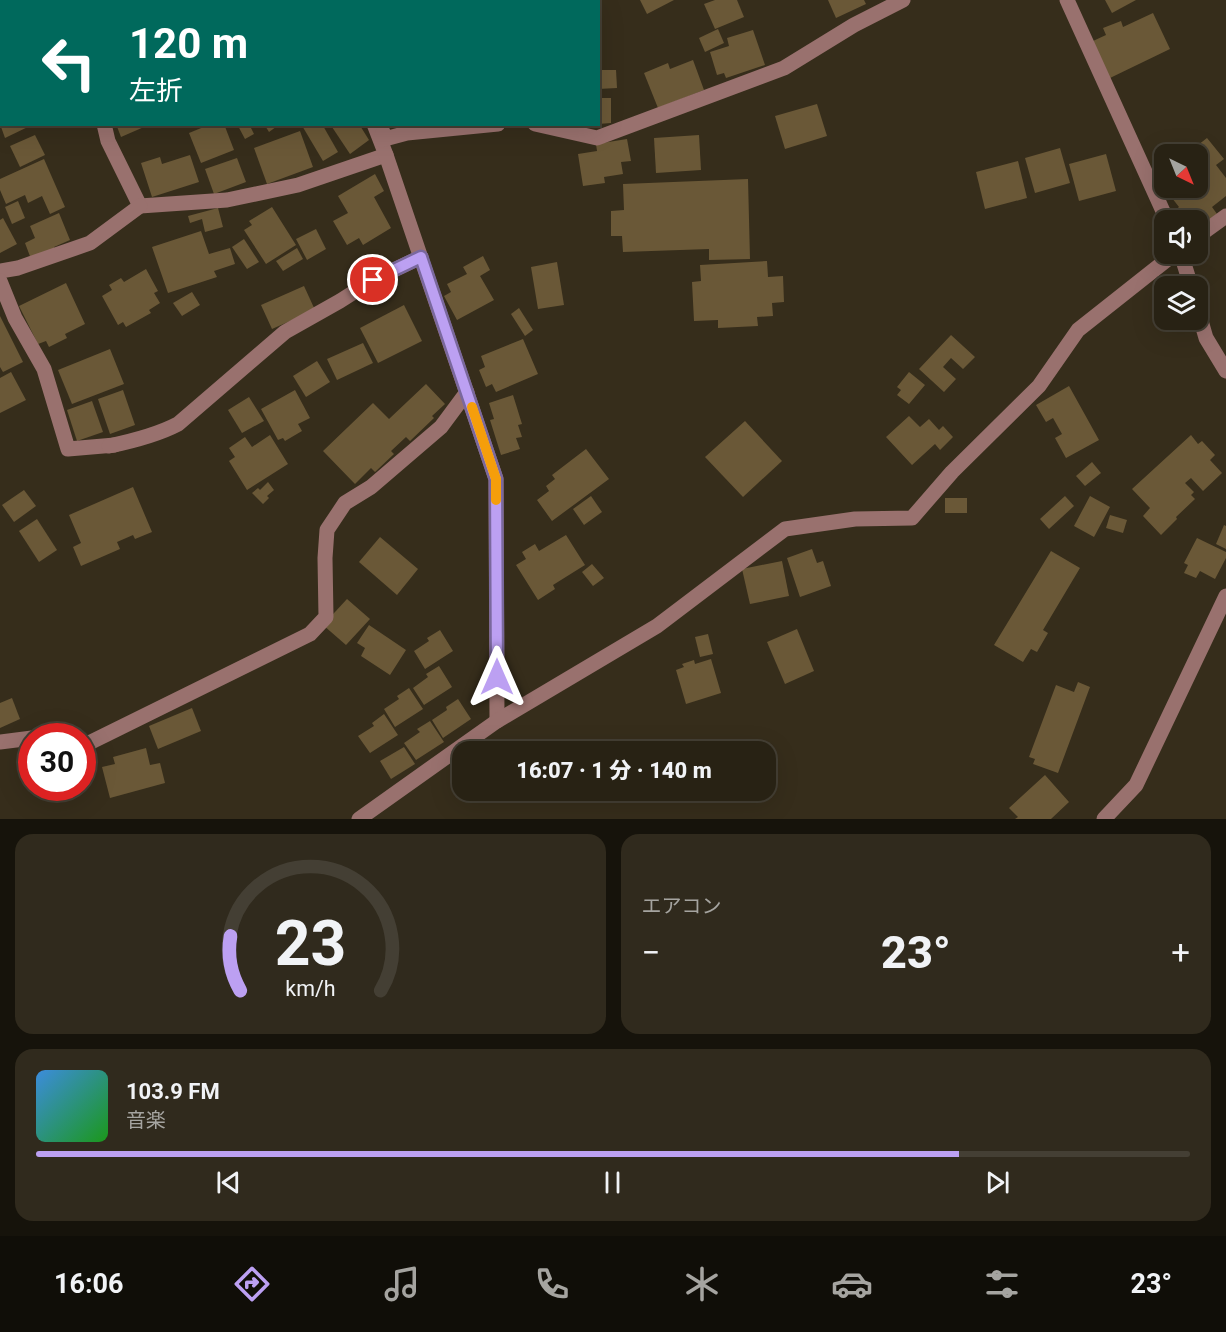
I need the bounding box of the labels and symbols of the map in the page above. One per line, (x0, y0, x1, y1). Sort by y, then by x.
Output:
north arrow (1154, 144, 1208, 198)
pin (347, 254, 398, 305)
position arrow (465, 645, 529, 709)
speed limit sign: 30 (18, 723, 96, 801)

